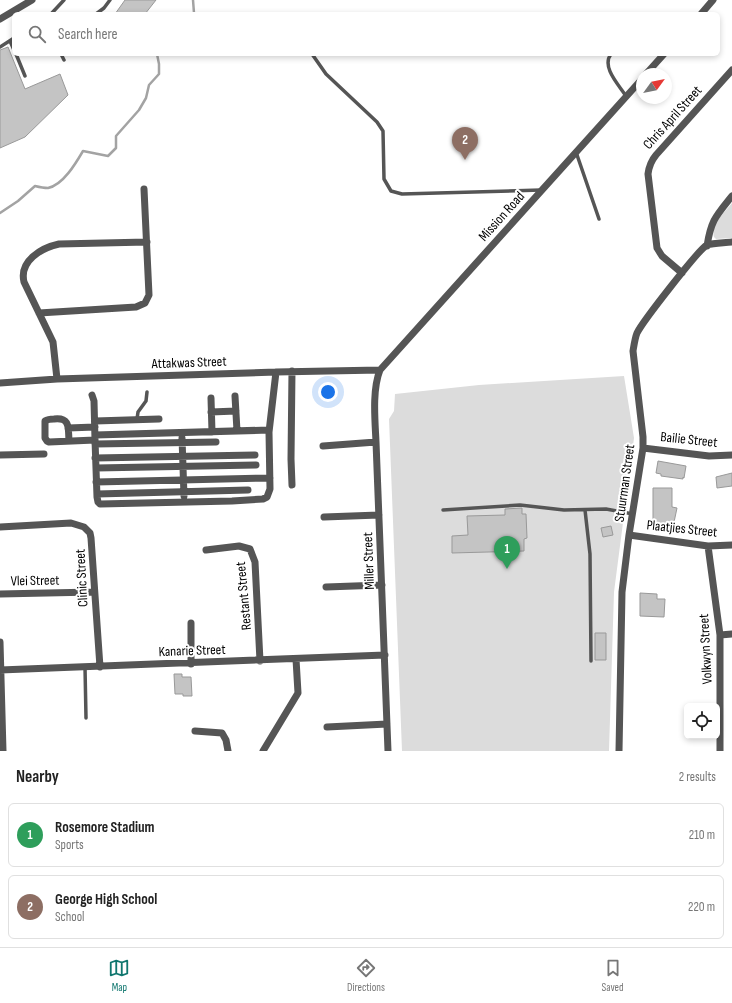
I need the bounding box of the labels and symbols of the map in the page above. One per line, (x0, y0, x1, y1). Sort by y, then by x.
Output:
north arrow (636, 68, 672, 104)
street label: Chris April Street (639, 82, 705, 153)
pin: 2 (452, 127, 478, 160)
street label: Mission Road (475, 188, 528, 245)
street label: Attakwas Street (150, 353, 227, 372)
your location (318, 382, 338, 402)
street label: Bailie Street (660, 428, 718, 451)
street label: Stuurman Street (611, 443, 638, 523)
street label: Plaatjies Street (646, 516, 718, 541)
street label: Miller Street (359, 532, 378, 590)
pin: 1 (494, 536, 520, 569)
street label: Clinic Street (71, 548, 92, 608)
street label: Restant Street (232, 561, 255, 631)
street label: Vlei Street (10, 572, 60, 589)
street label: Volkwyn Street (695, 613, 716, 685)
street label: Kanarie Street (158, 641, 226, 660)

